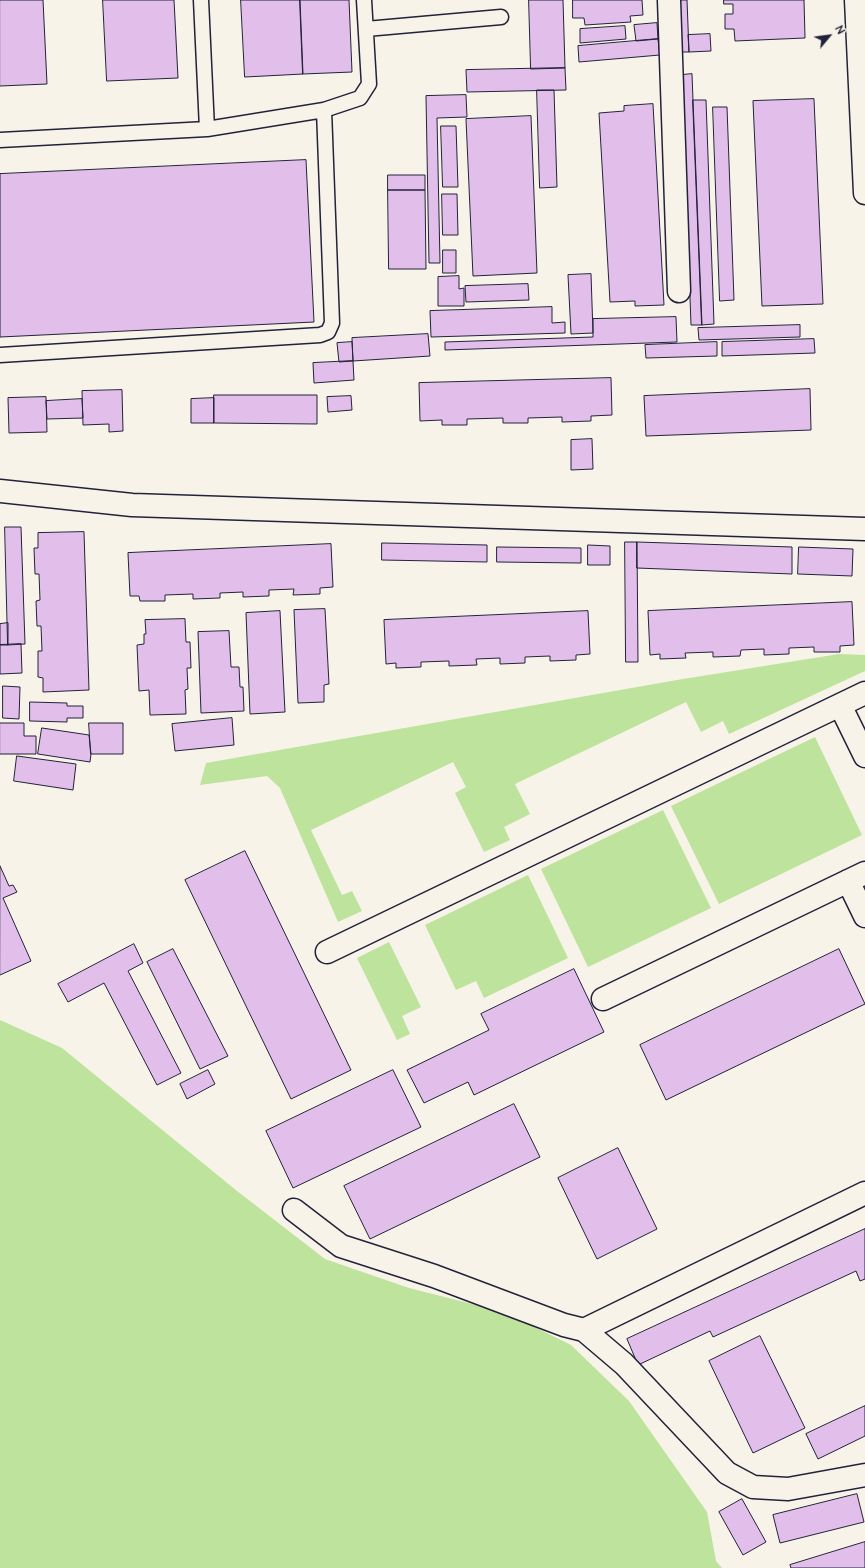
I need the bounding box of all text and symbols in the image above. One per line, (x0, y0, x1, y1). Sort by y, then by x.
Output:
north arrow (809, 16, 849, 56)
text: N (832, 23, 848, 37)

